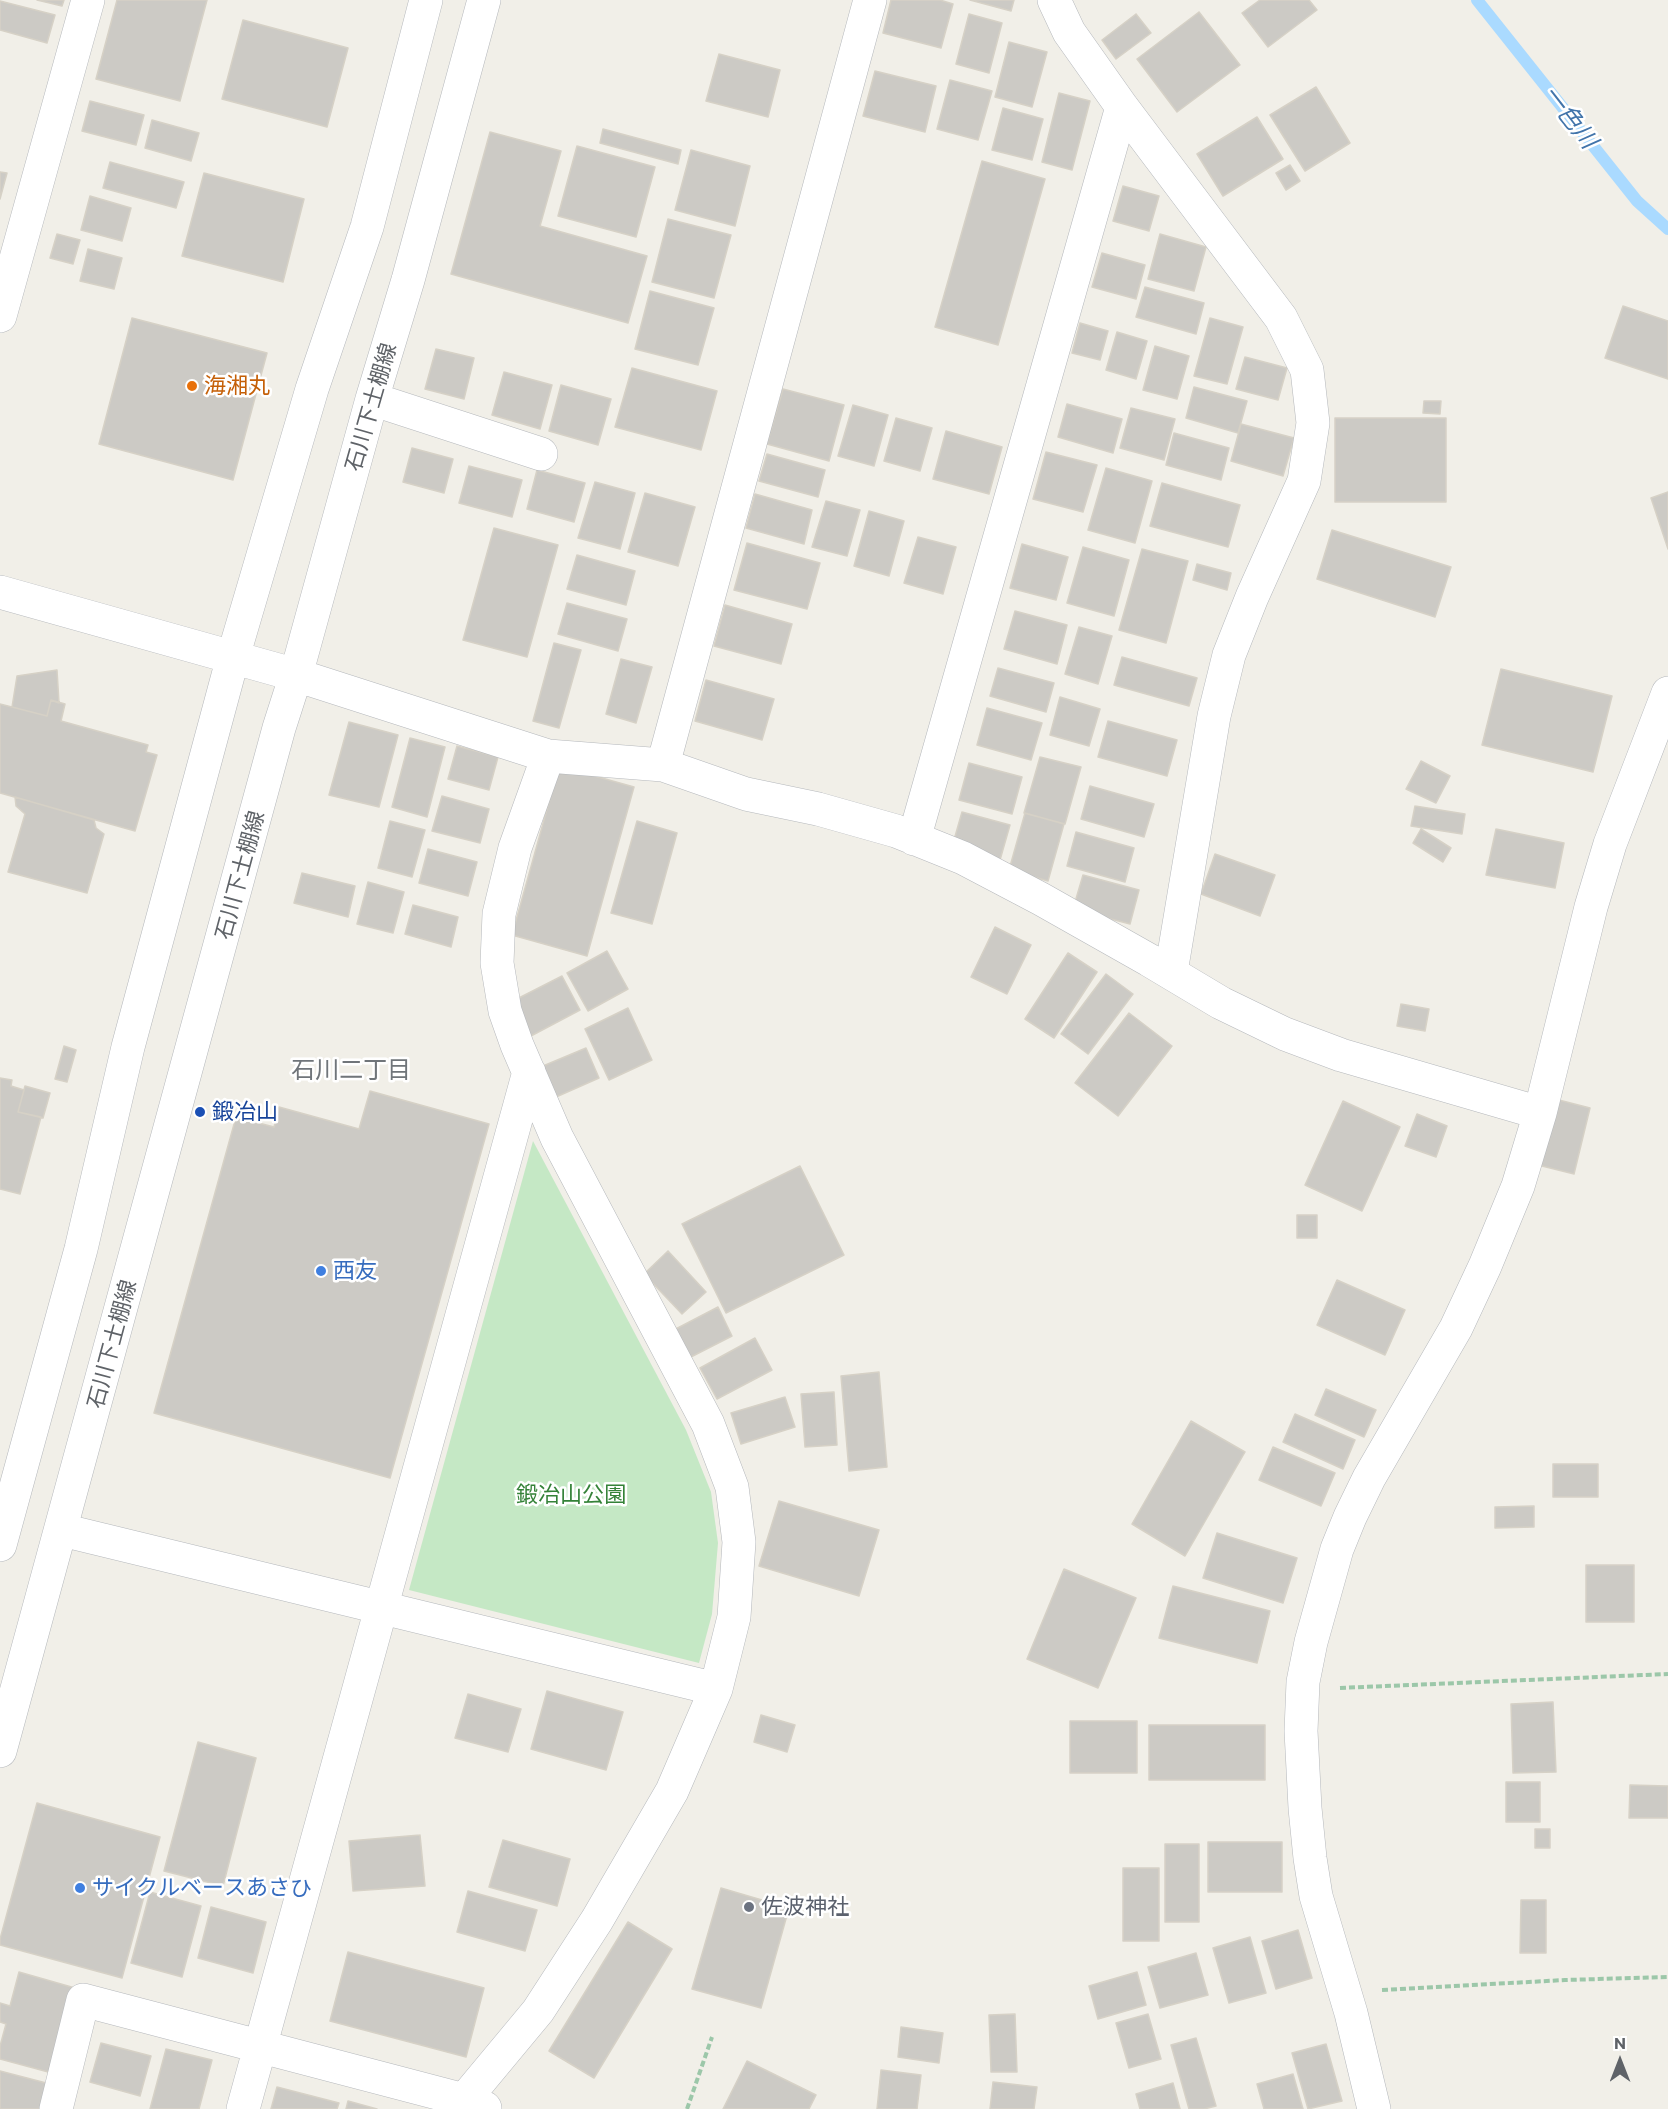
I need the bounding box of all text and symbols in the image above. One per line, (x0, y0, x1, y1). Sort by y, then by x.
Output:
water label: 一色川 (1536, 80, 1604, 154)
street label: 石川下土棚線 (340, 340, 402, 474)
place label: 海湘丸 (204, 373, 270, 399)
marker: 海湘丸 (185, 379, 199, 393)
street label: 石川下土棚線 (210, 808, 270, 942)
district label: 石川二丁目 (291, 1056, 411, 1084)
place label: 鍛冶山 (212, 1099, 278, 1125)
marker: 鍛冶山 (193, 1105, 207, 1119)
place label: 西友 (333, 1258, 377, 1284)
marker: 西友 (314, 1264, 328, 1278)
street label: 石川下土棚線 (82, 1277, 142, 1411)
park label: 鍛冶山公園 (516, 1482, 626, 1508)
place label: サイクルベースあさひ (92, 1875, 312, 1901)
marker: サイクルベースあさひ (73, 1881, 87, 1895)
place label: 佐波神社 (761, 1894, 849, 1920)
marker: 佐波神社 (742, 1900, 756, 1914)
north arrow (1590, 2031, 1650, 2091)
text: N (1614, 2033, 1626, 2052)

